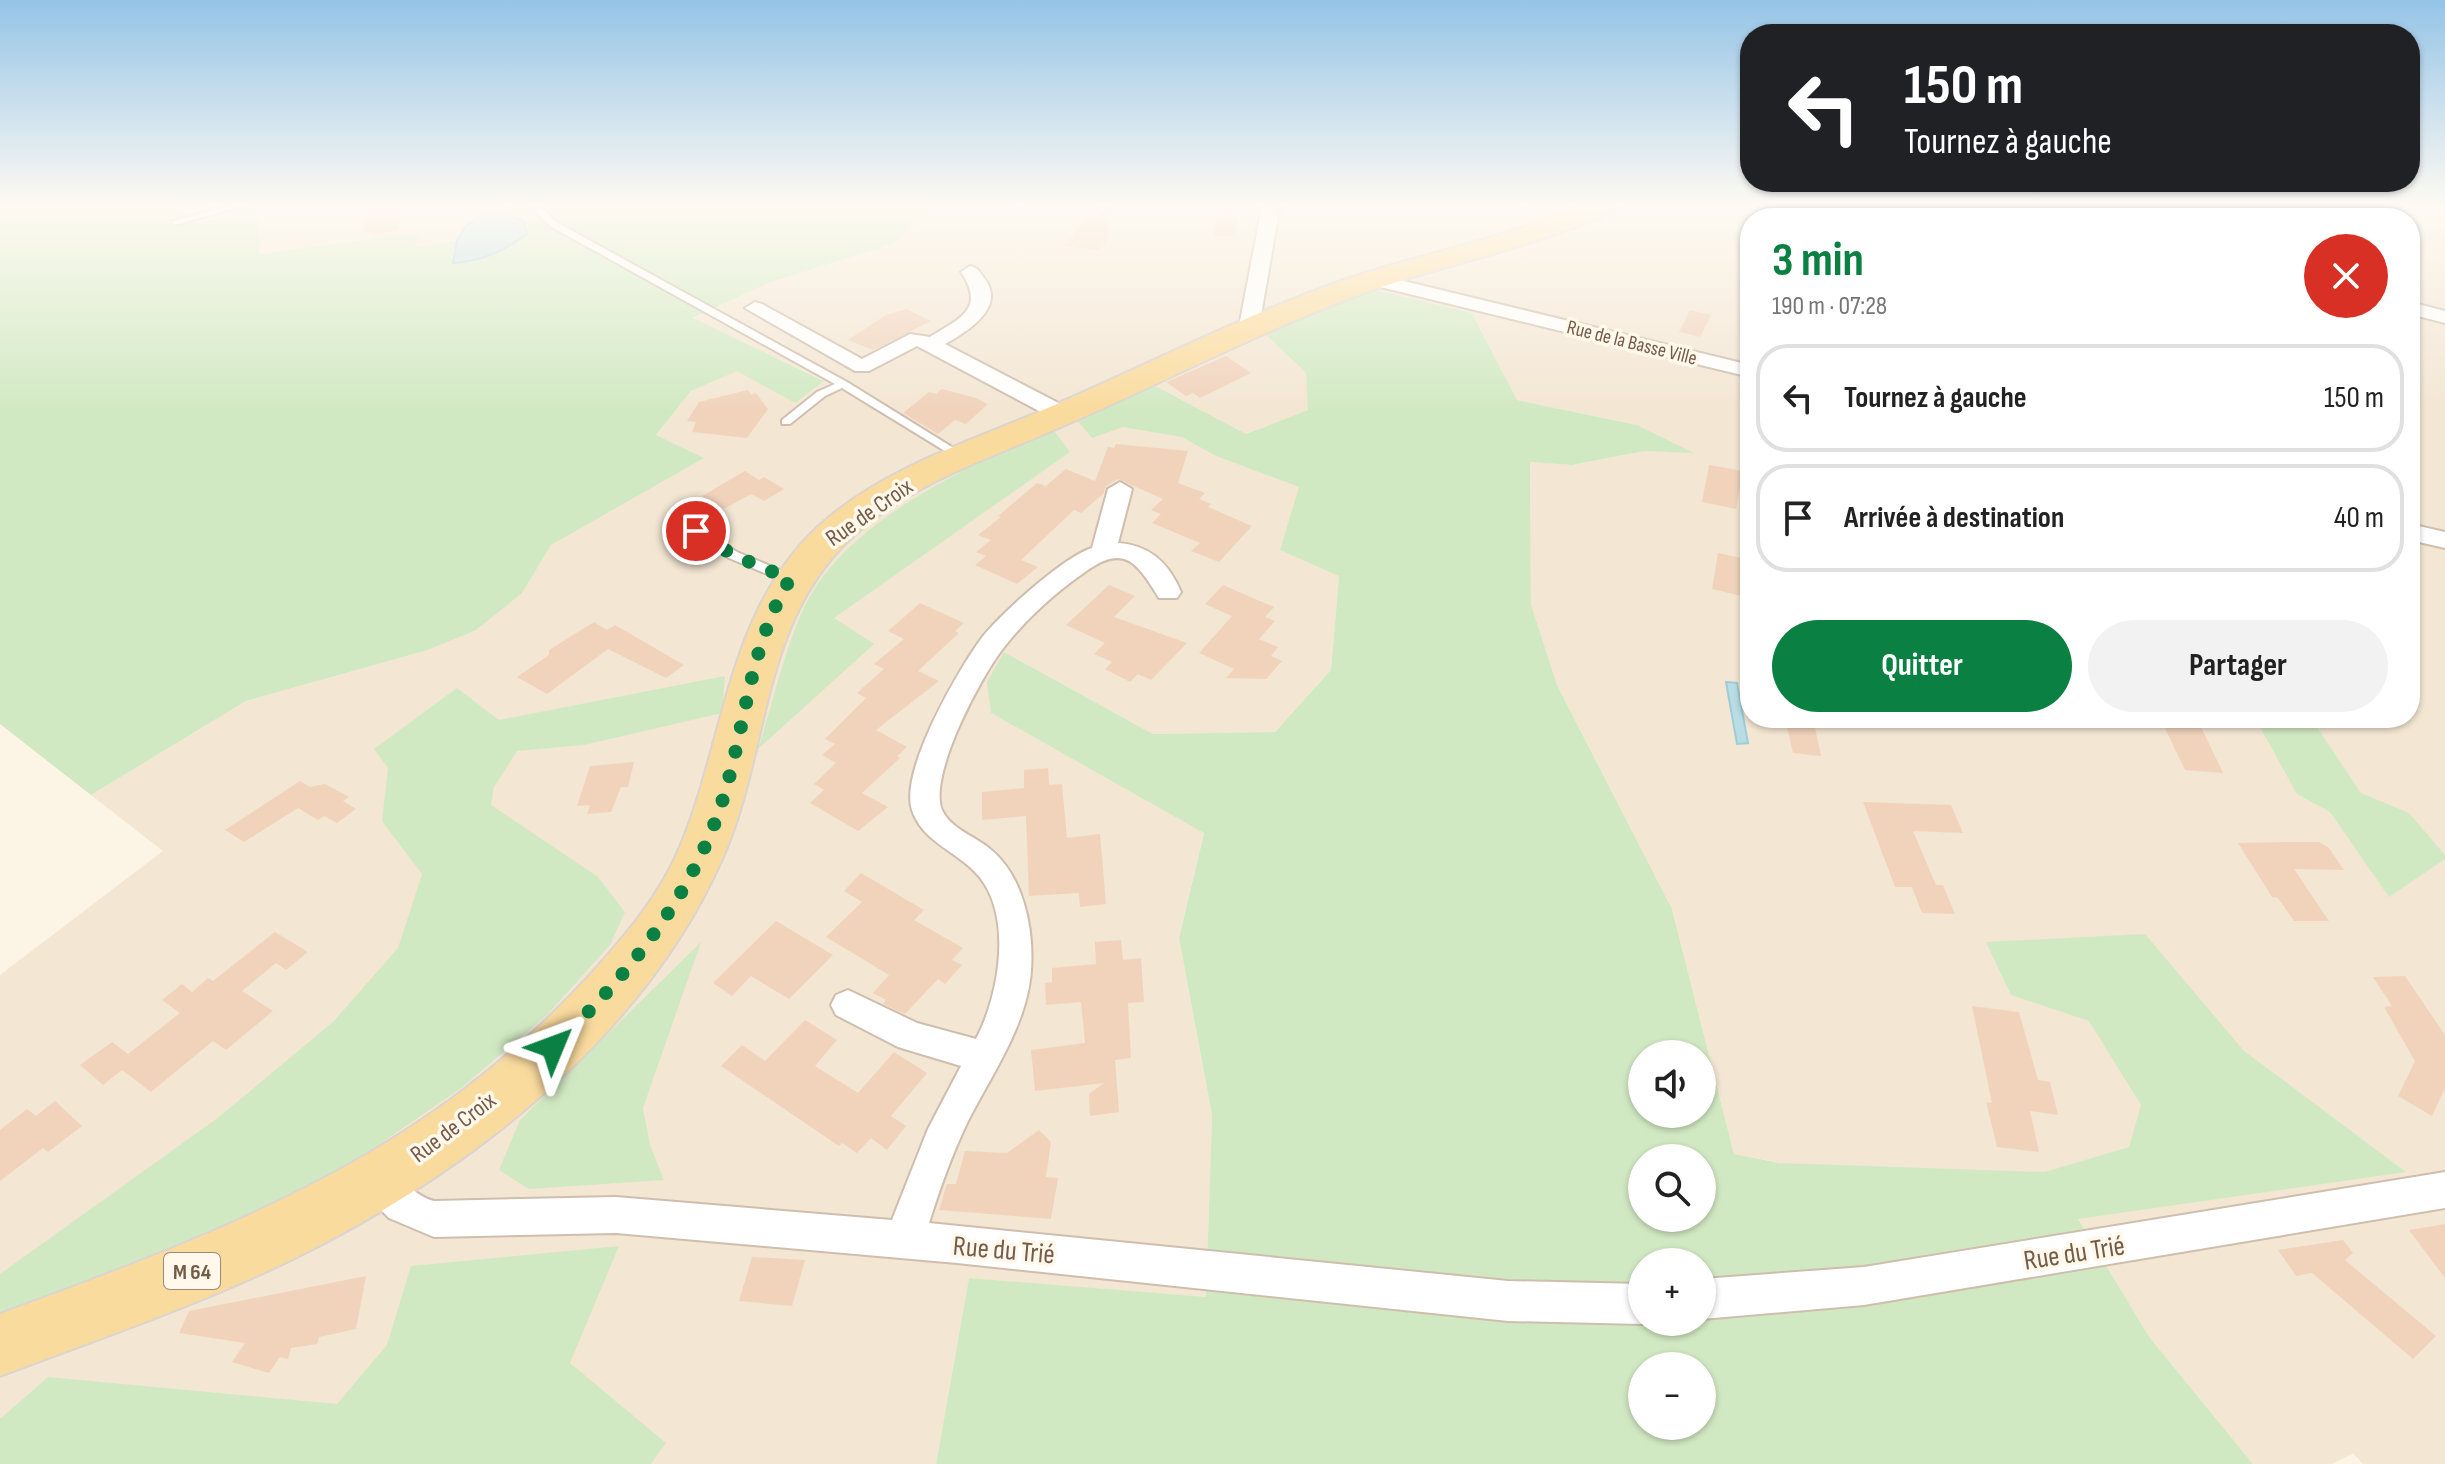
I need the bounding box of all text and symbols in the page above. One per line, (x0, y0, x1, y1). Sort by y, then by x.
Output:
text: 150 m (1904, 53, 2023, 120)
icon: left (1772, 56, 1876, 160)
text: Tournez à gauche (1904, 121, 2112, 164)
text: 3 min (1772, 232, 1864, 289)
button: close (2304, 234, 2388, 318)
text: 190 m · 07:28 (1772, 291, 1887, 322)
street label: Rue de la Basse Ville (1564, 315, 1699, 371)
icon: left (1776, 376, 1820, 420)
text: Tournez à gauche (1844, 380, 2027, 416)
text: 150 m (2324, 380, 2384, 416)
street label: Rue de Croix (820, 472, 918, 553)
icon: arrive (1776, 496, 1820, 540)
pin (662, 497, 730, 565)
text: Arrivée à destination (1844, 500, 2064, 536)
text: 40 m (2334, 500, 2384, 536)
icon: arrive (674, 509, 718, 553)
button: Quitter (1772, 620, 2072, 712)
button: Partager (2088, 620, 2388, 712)
position arrow (511, 1005, 595, 1089)
map controls (1628, 1040, 1716, 1440)
button: sound (1628, 1040, 1716, 1128)
street label: Rue de Croix (405, 1086, 502, 1169)
button: search (1628, 1144, 1716, 1232)
street label: Rue du Trié (2021, 1229, 2127, 1278)
street label: Rue du Trié (952, 1230, 1056, 1271)
button: + (1628, 1248, 1716, 1336)
road number: M 64 (164, 1253, 220, 1289)
button: − (1628, 1352, 1716, 1440)

